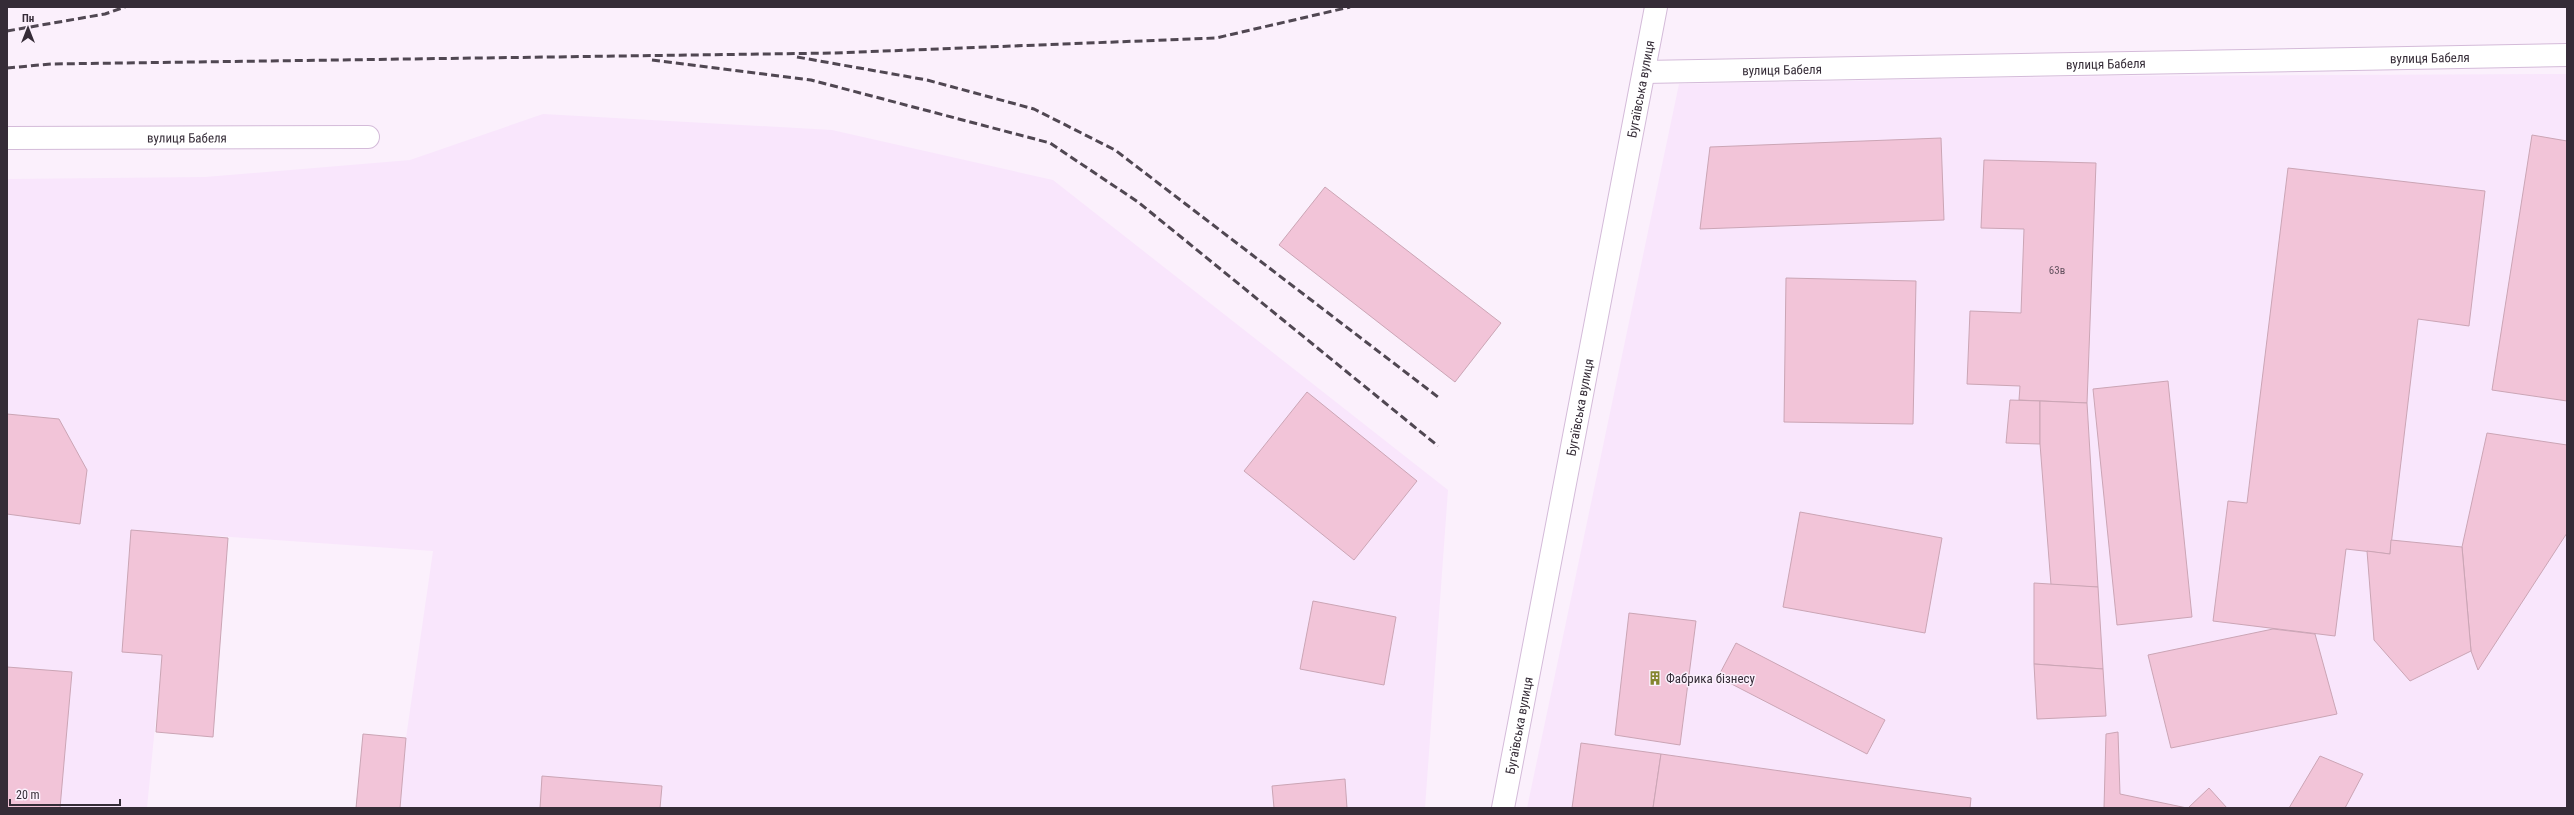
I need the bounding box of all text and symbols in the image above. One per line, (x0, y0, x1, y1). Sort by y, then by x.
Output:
north arrow (8, 8, 48, 48)
text: Пн (22, 12, 34, 25)
street label: Бугаївська вулиця (1624, 39, 1657, 139)
street label: вулиця Бабеля (2390, 49, 2470, 66)
street label: вулиця Бабеля (2066, 55, 2146, 72)
street label: вулиця Бабеля (1742, 61, 1822, 78)
street label: вулиця Бабеля (147, 130, 227, 145)
house number: 63в (2049, 264, 2065, 277)
street label: Бугаївська вулиця (1563, 357, 1596, 457)
building icon: Фабрика бізнесу (1647, 670, 1663, 686)
place label: Фабрика бізнесу (1666, 671, 1756, 686)
street label: Бугаївська вулиця (1502, 675, 1535, 776)
scale bar (10, 781, 120, 807)
text: 20 m (16, 788, 40, 802)

